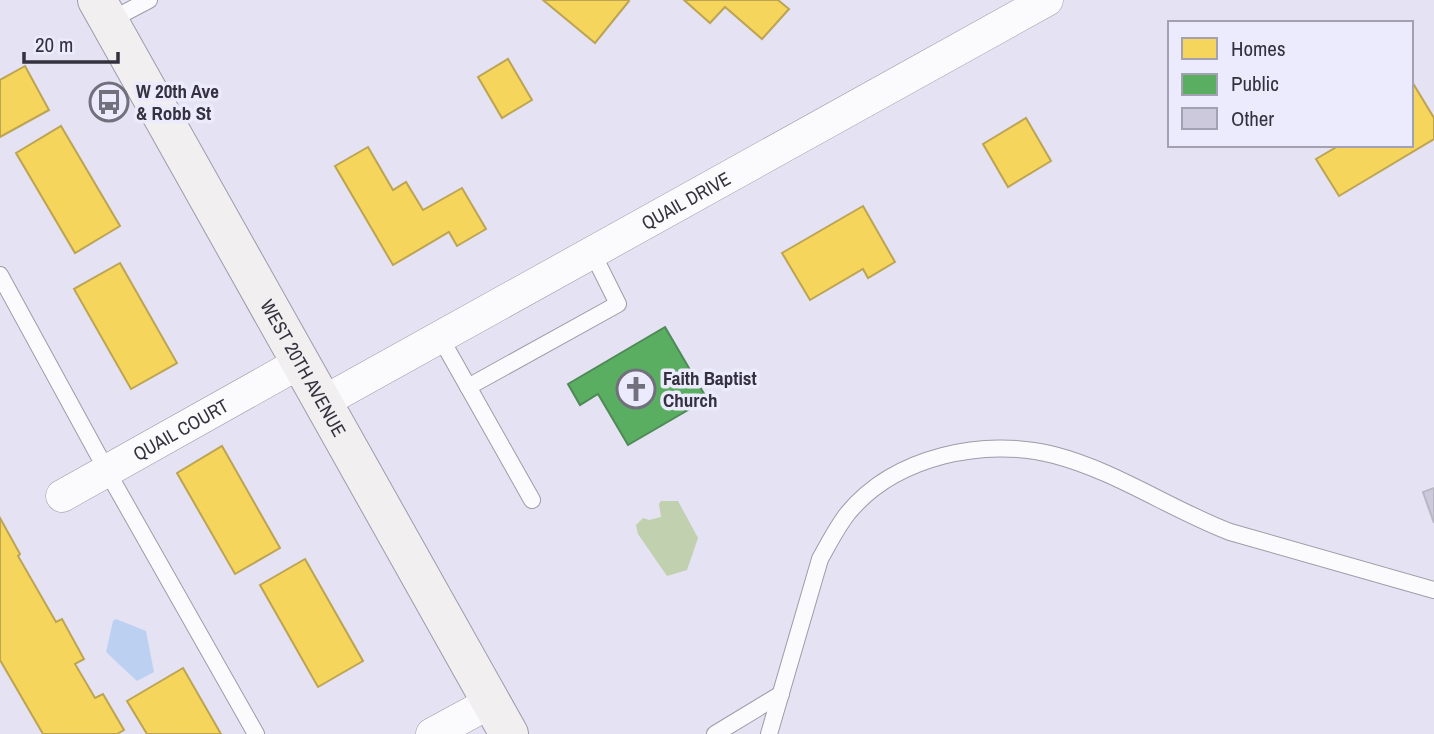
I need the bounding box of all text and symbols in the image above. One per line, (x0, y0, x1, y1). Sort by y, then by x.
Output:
scale bar (24, 21, 119, 65)
legend (1168, 21, 1413, 147)
text: 20 m (35, 30, 73, 59)
text: Homes (1231, 34, 1286, 63)
text: Public (1231, 69, 1279, 98)
place label: W 20th Ave & Robb St (136, 78, 219, 126)
bus stop icon: W 20th Ave & Robb St (88, 81, 130, 123)
text: Other (1231, 104, 1274, 133)
street label: QUAIL DRIVE (637, 165, 735, 236)
street label: WEST 20TH AVENUE (255, 295, 353, 441)
place label: Faith Baptist Church (663, 365, 757, 413)
church icon: Faith Baptist Church (615, 368, 657, 410)
street label: QUAIL COURT (128, 392, 234, 467)

